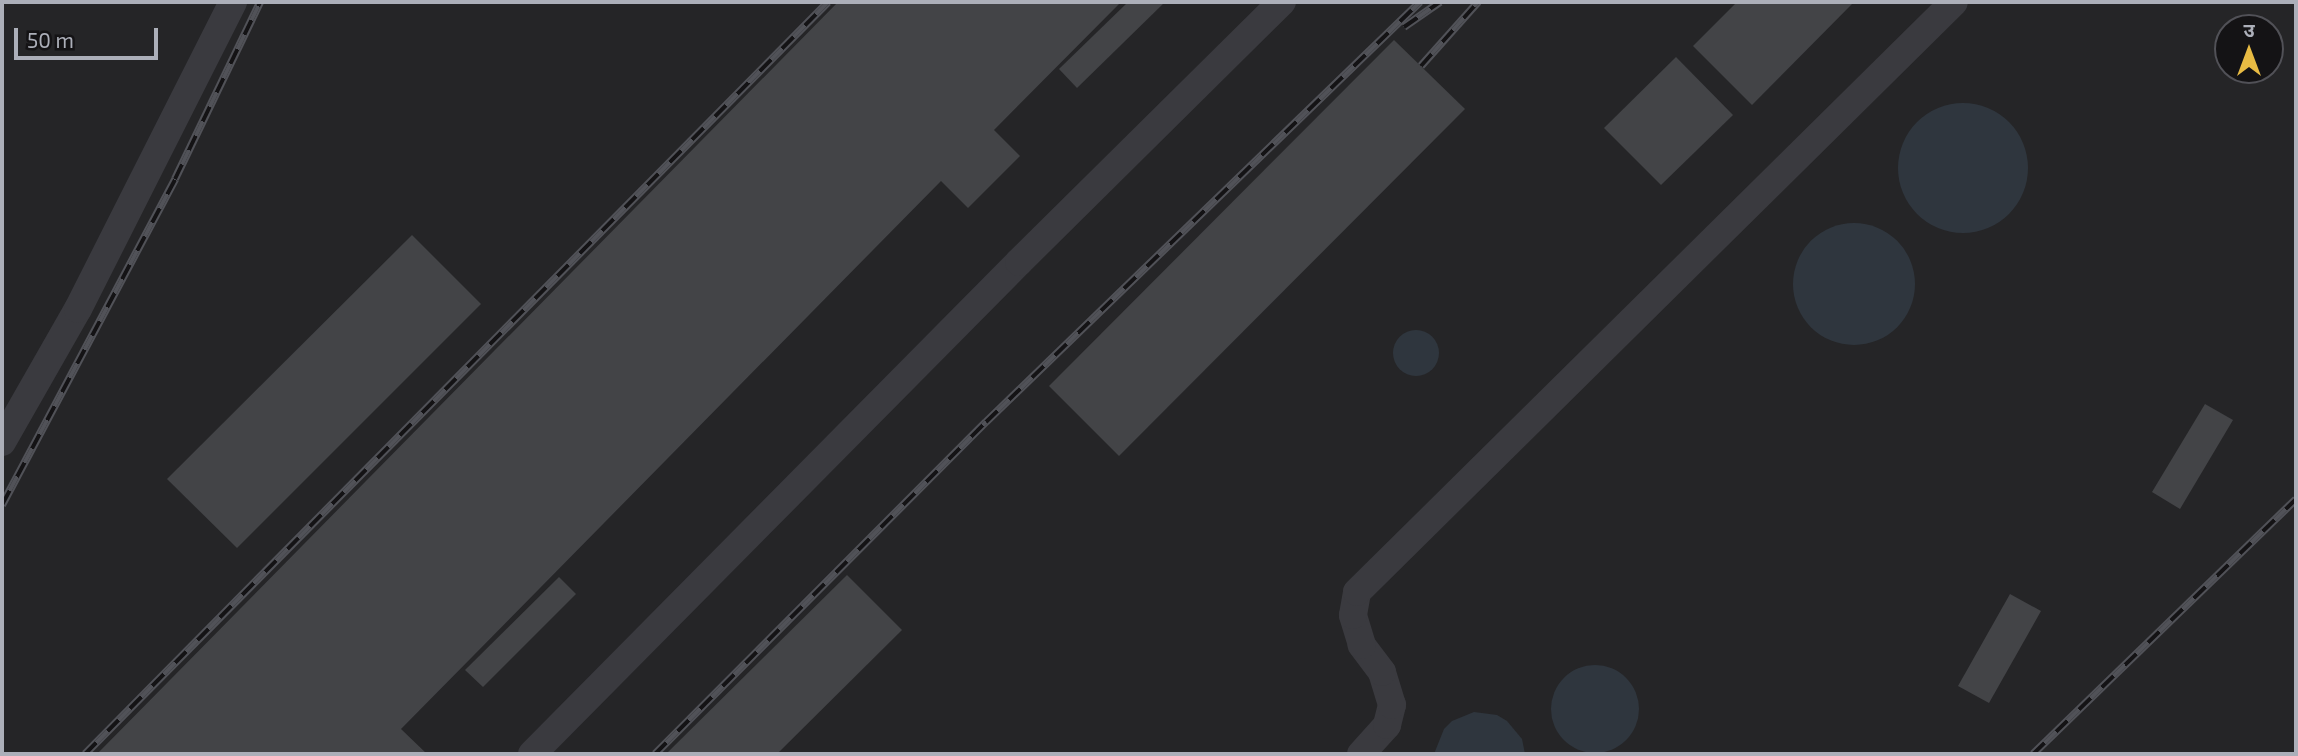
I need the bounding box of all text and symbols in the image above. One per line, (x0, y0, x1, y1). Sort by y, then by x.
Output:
scale bar (18, 14, 161, 58)
north arrow (2214, 14, 2284, 84)
text: उ (2243, 18, 2255, 41)
text: 50 m (27, 27, 74, 52)

